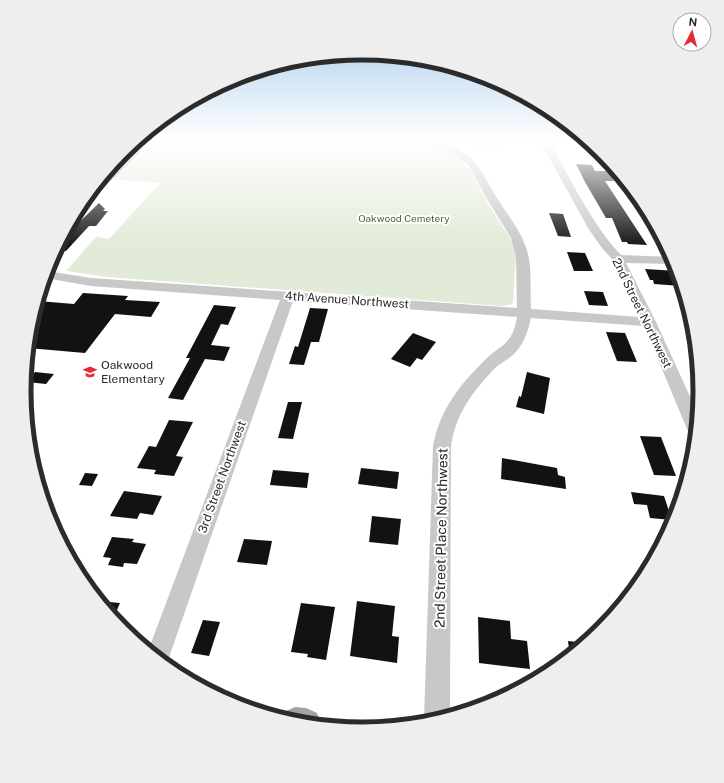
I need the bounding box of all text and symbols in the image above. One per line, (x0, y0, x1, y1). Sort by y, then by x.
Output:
north arrow (672, 12, 712, 52)
text: N (688, 16, 698, 28)
park label: Oakwood Cemetery (358, 212, 450, 224)
street label: 2nd Street Northwest (609, 256, 675, 370)
street label: 4th Avenue Northwest (284, 289, 410, 311)
place label: Oakwood Elementary (101, 358, 165, 386)
school or university icon: Oakwood Elementary (82, 364, 98, 380)
street label: 3rd Street Northwest (195, 419, 249, 535)
street label: 2nd Street Place Northwest (431, 448, 451, 628)

